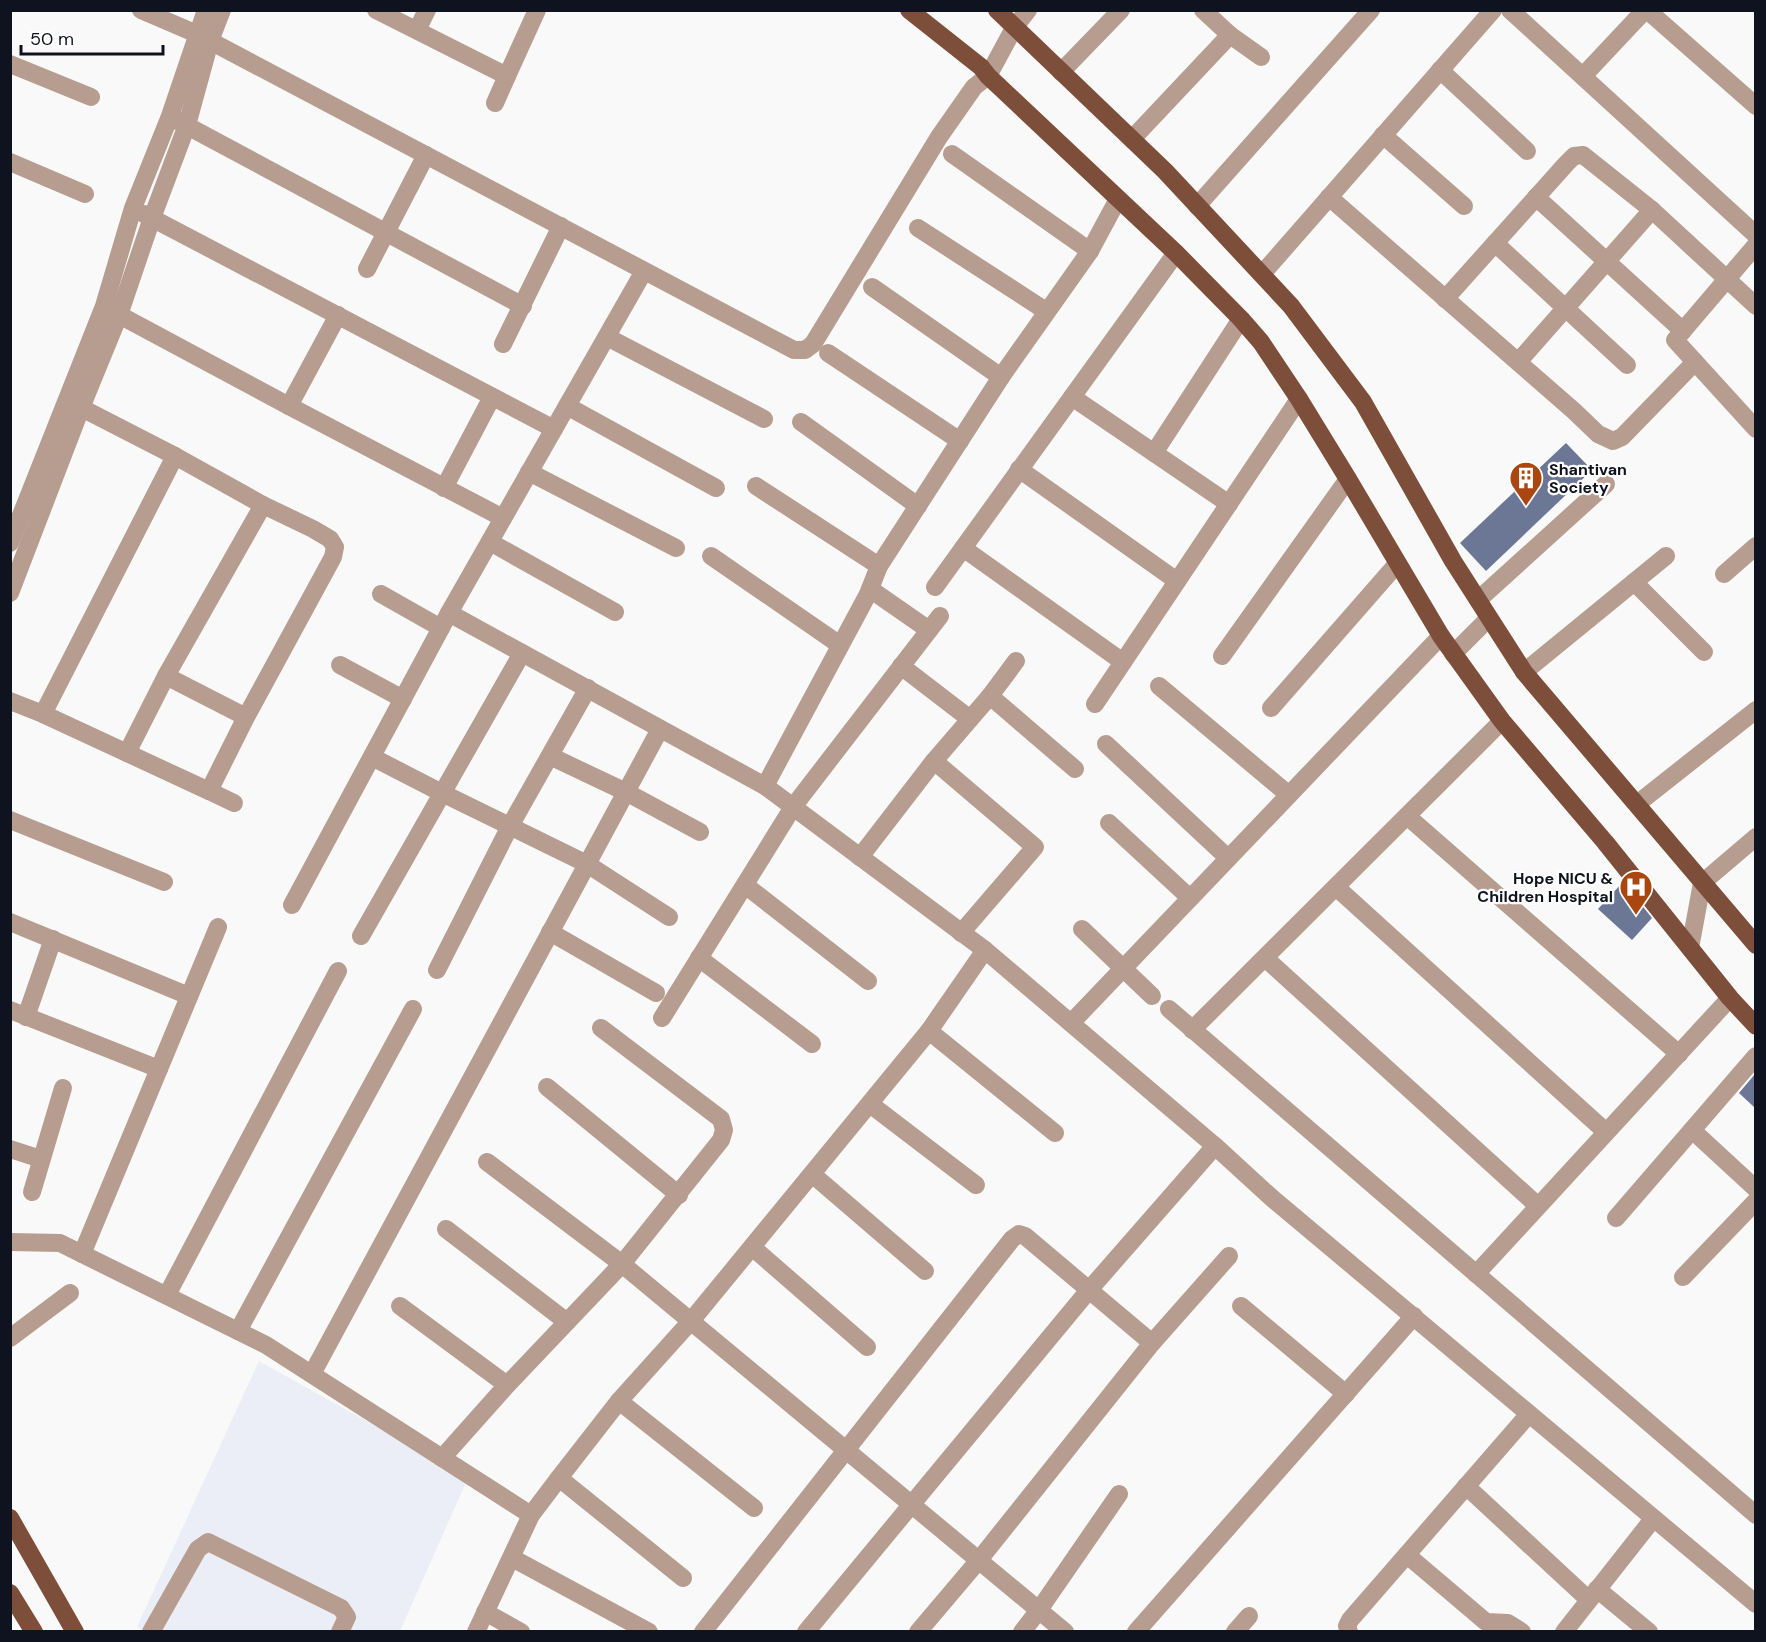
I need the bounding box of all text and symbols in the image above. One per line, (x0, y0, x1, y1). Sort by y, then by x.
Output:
scale bar (21, 18, 164, 56)
text: 50 m (30, 27, 74, 51)
place label: Shantivan Society (1549, 459, 1627, 498)
building icon: Shantivan Society (1508, 460, 1544, 507)
place label: Hope NICU & Children Hospital (1477, 868, 1613, 907)
hospital icon: Hope NICU & Children Hospital (1618, 869, 1654, 916)

